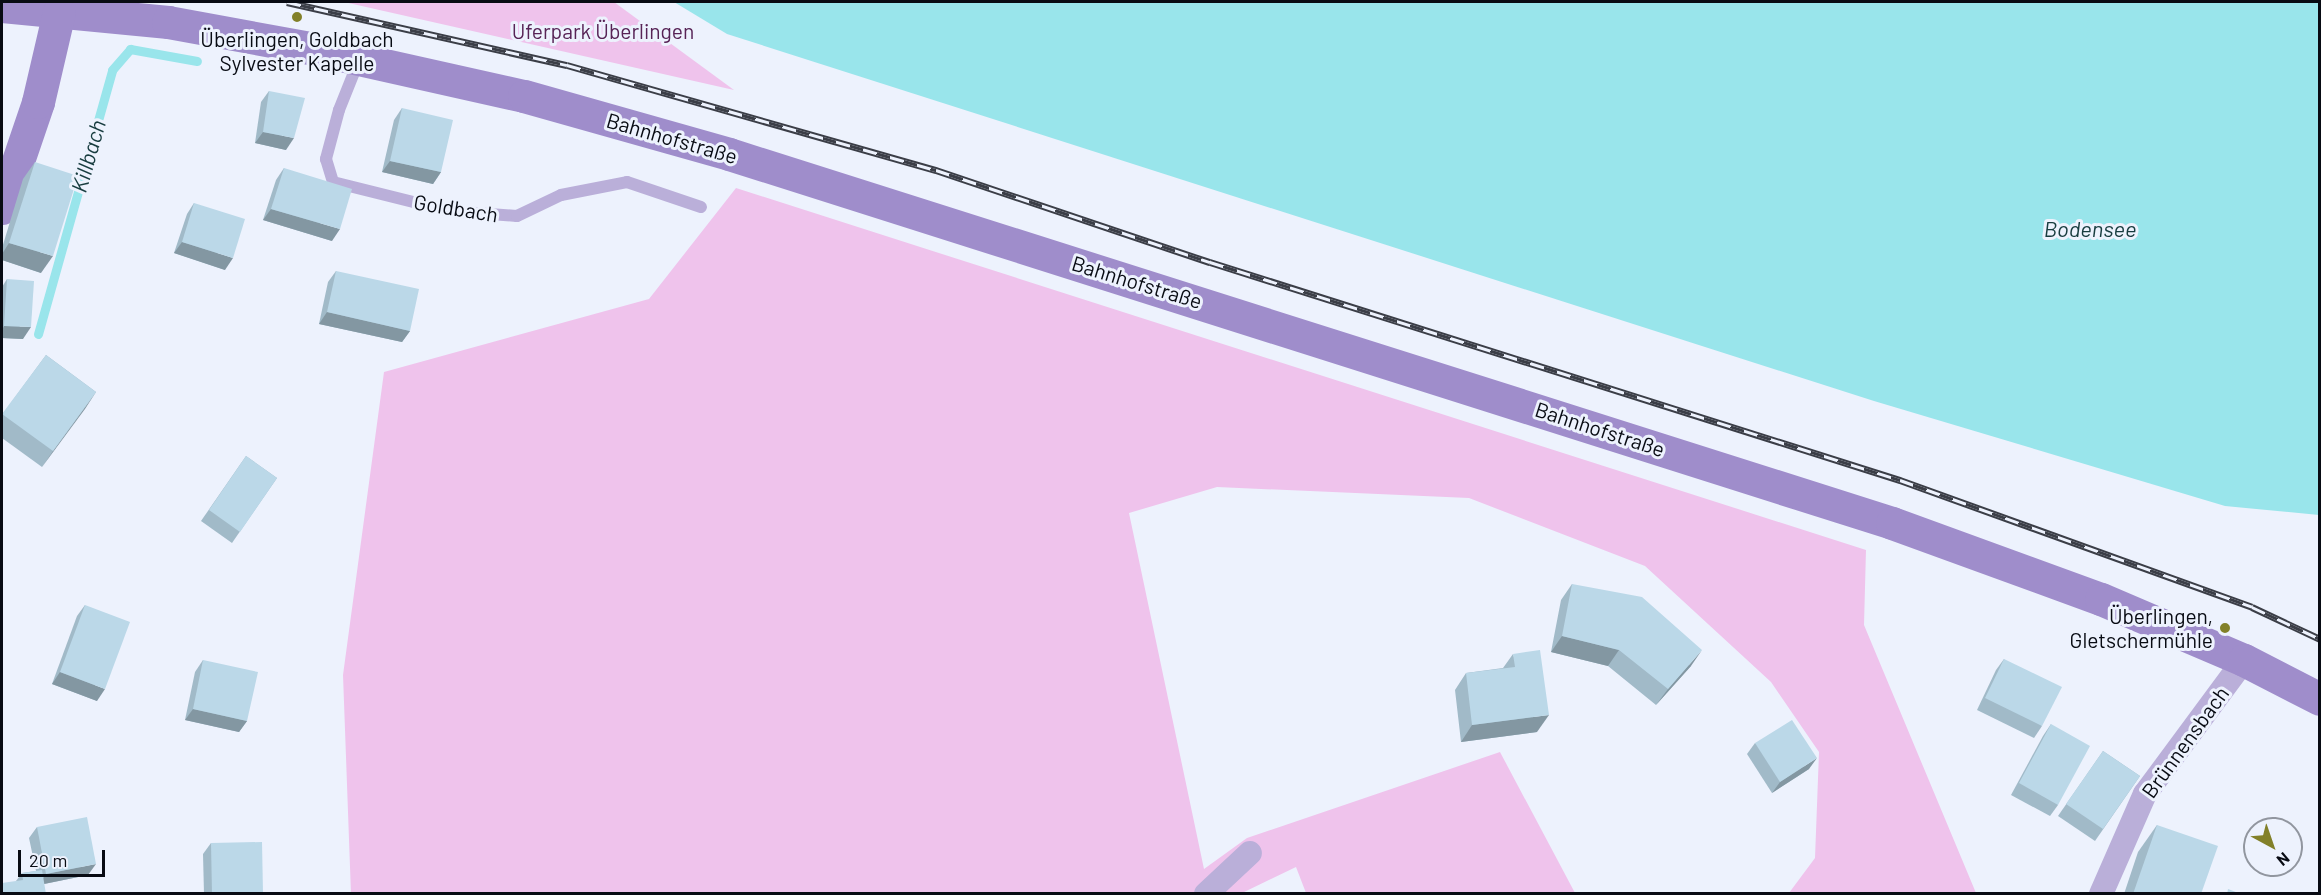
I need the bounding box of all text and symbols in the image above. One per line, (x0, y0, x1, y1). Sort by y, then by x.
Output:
marker: Überlingen, Goldbach Sylvester Kapelle (290, 10, 304, 24)
park label: Uferpark Überlingen (512, 18, 694, 44)
place label: Überlingen, Goldbach Sylvester Kapelle (200, 26, 394, 76)
street label: Bahnhofstraße (604, 107, 740, 169)
water label: Killbach (65, 117, 111, 195)
street label: Goldbach (412, 189, 500, 227)
water label: Bodensee (2044, 216, 2136, 242)
street label: Bahnhofstraße (1069, 250, 1205, 314)
street label: Bahnhofstraße (1532, 396, 1668, 462)
place label: Überlingen, Gletschermühle (2070, 603, 2213, 653)
marker: Überlingen, Gletschermühle (2218, 621, 2232, 635)
street label: Brünnensbach (2136, 681, 2234, 803)
north arrow (2243, 817, 2303, 877)
scale bar (21, 838, 108, 876)
text: 20 m (29, 849, 67, 871)
text: N (2273, 849, 2294, 870)

